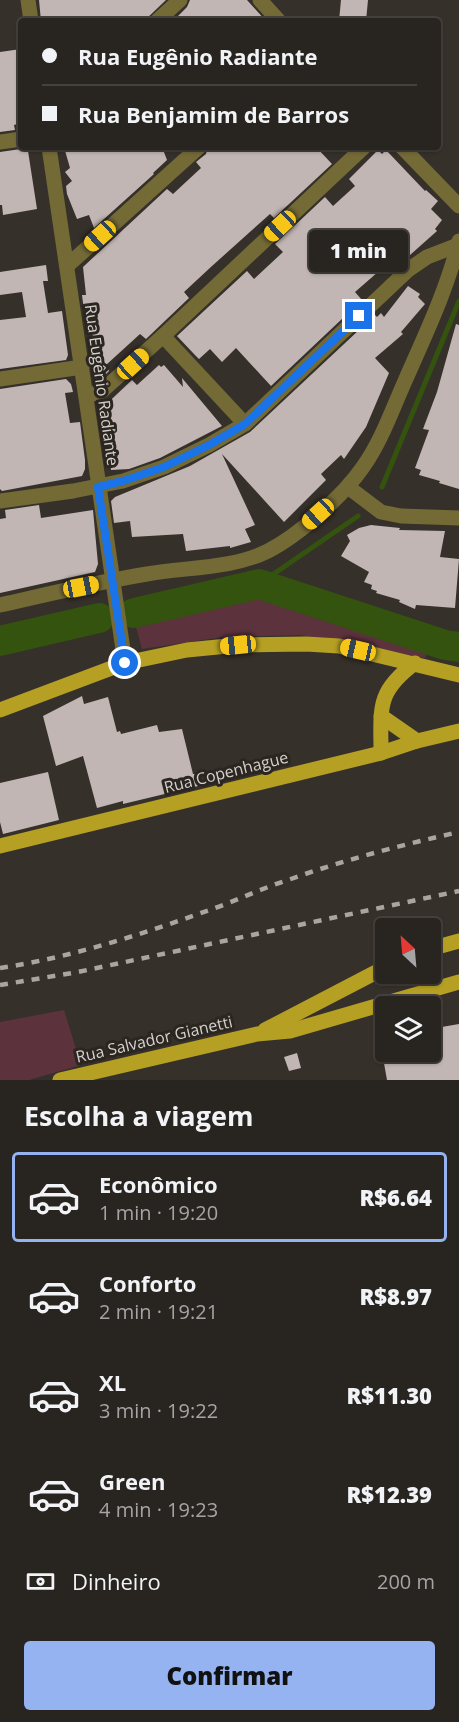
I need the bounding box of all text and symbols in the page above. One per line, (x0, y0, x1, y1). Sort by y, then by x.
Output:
text: Rua Eugênio Radiante (78, 41, 317, 71)
text: Rua Benjamim de Barros (78, 99, 349, 129)
car (261, 207, 299, 245)
car (81, 217, 119, 255)
callout: 1 min (310, 229, 409, 271)
text: 1 min (330, 237, 387, 264)
route end (345, 302, 372, 329)
street label: Rua Eugênio Radiante (80, 303, 124, 467)
car (114, 345, 152, 383)
car (299, 495, 337, 533)
car (62, 575, 100, 599)
car (219, 634, 257, 656)
car (338, 637, 378, 663)
route start (111, 649, 138, 676)
street label: Rua Copenhague (162, 746, 290, 798)
north arrow (375, 918, 441, 984)
map controls (375, 918, 441, 1062)
button: layers (375, 996, 441, 1062)
street label: Rua Salvador Gianetti (73, 1010, 235, 1068)
text: Escolha a viagem (24, 1097, 253, 1134)
text: Econômico (99, 1169, 218, 1199)
icon: car (27, 1170, 81, 1224)
text: R$6.64 (359, 1182, 432, 1212)
text: 1 min · 19:20 (99, 1199, 218, 1226)
text: Conforto (99, 1268, 196, 1298)
icon: car (27, 1269, 81, 1323)
text: R$8.97 (359, 1281, 432, 1311)
text: 2 min · 19:21 (99, 1298, 218, 1325)
text: XL (99, 1367, 126, 1397)
icon: car (27, 1368, 81, 1422)
text: R$11.30 (346, 1380, 432, 1410)
text: 3 min · 19:22 (99, 1397, 218, 1424)
text: Green (99, 1466, 165, 1496)
icon: car (27, 1467, 81, 1521)
text: R$12.39 (346, 1479, 432, 1509)
text: 4 min · 19:23 (99, 1496, 218, 1523)
icon: cash (24, 1565, 57, 1598)
text: Dinheiro (72, 1566, 161, 1596)
text: 200 m (377, 1568, 435, 1595)
button: Confirmar (24, 1641, 435, 1710)

